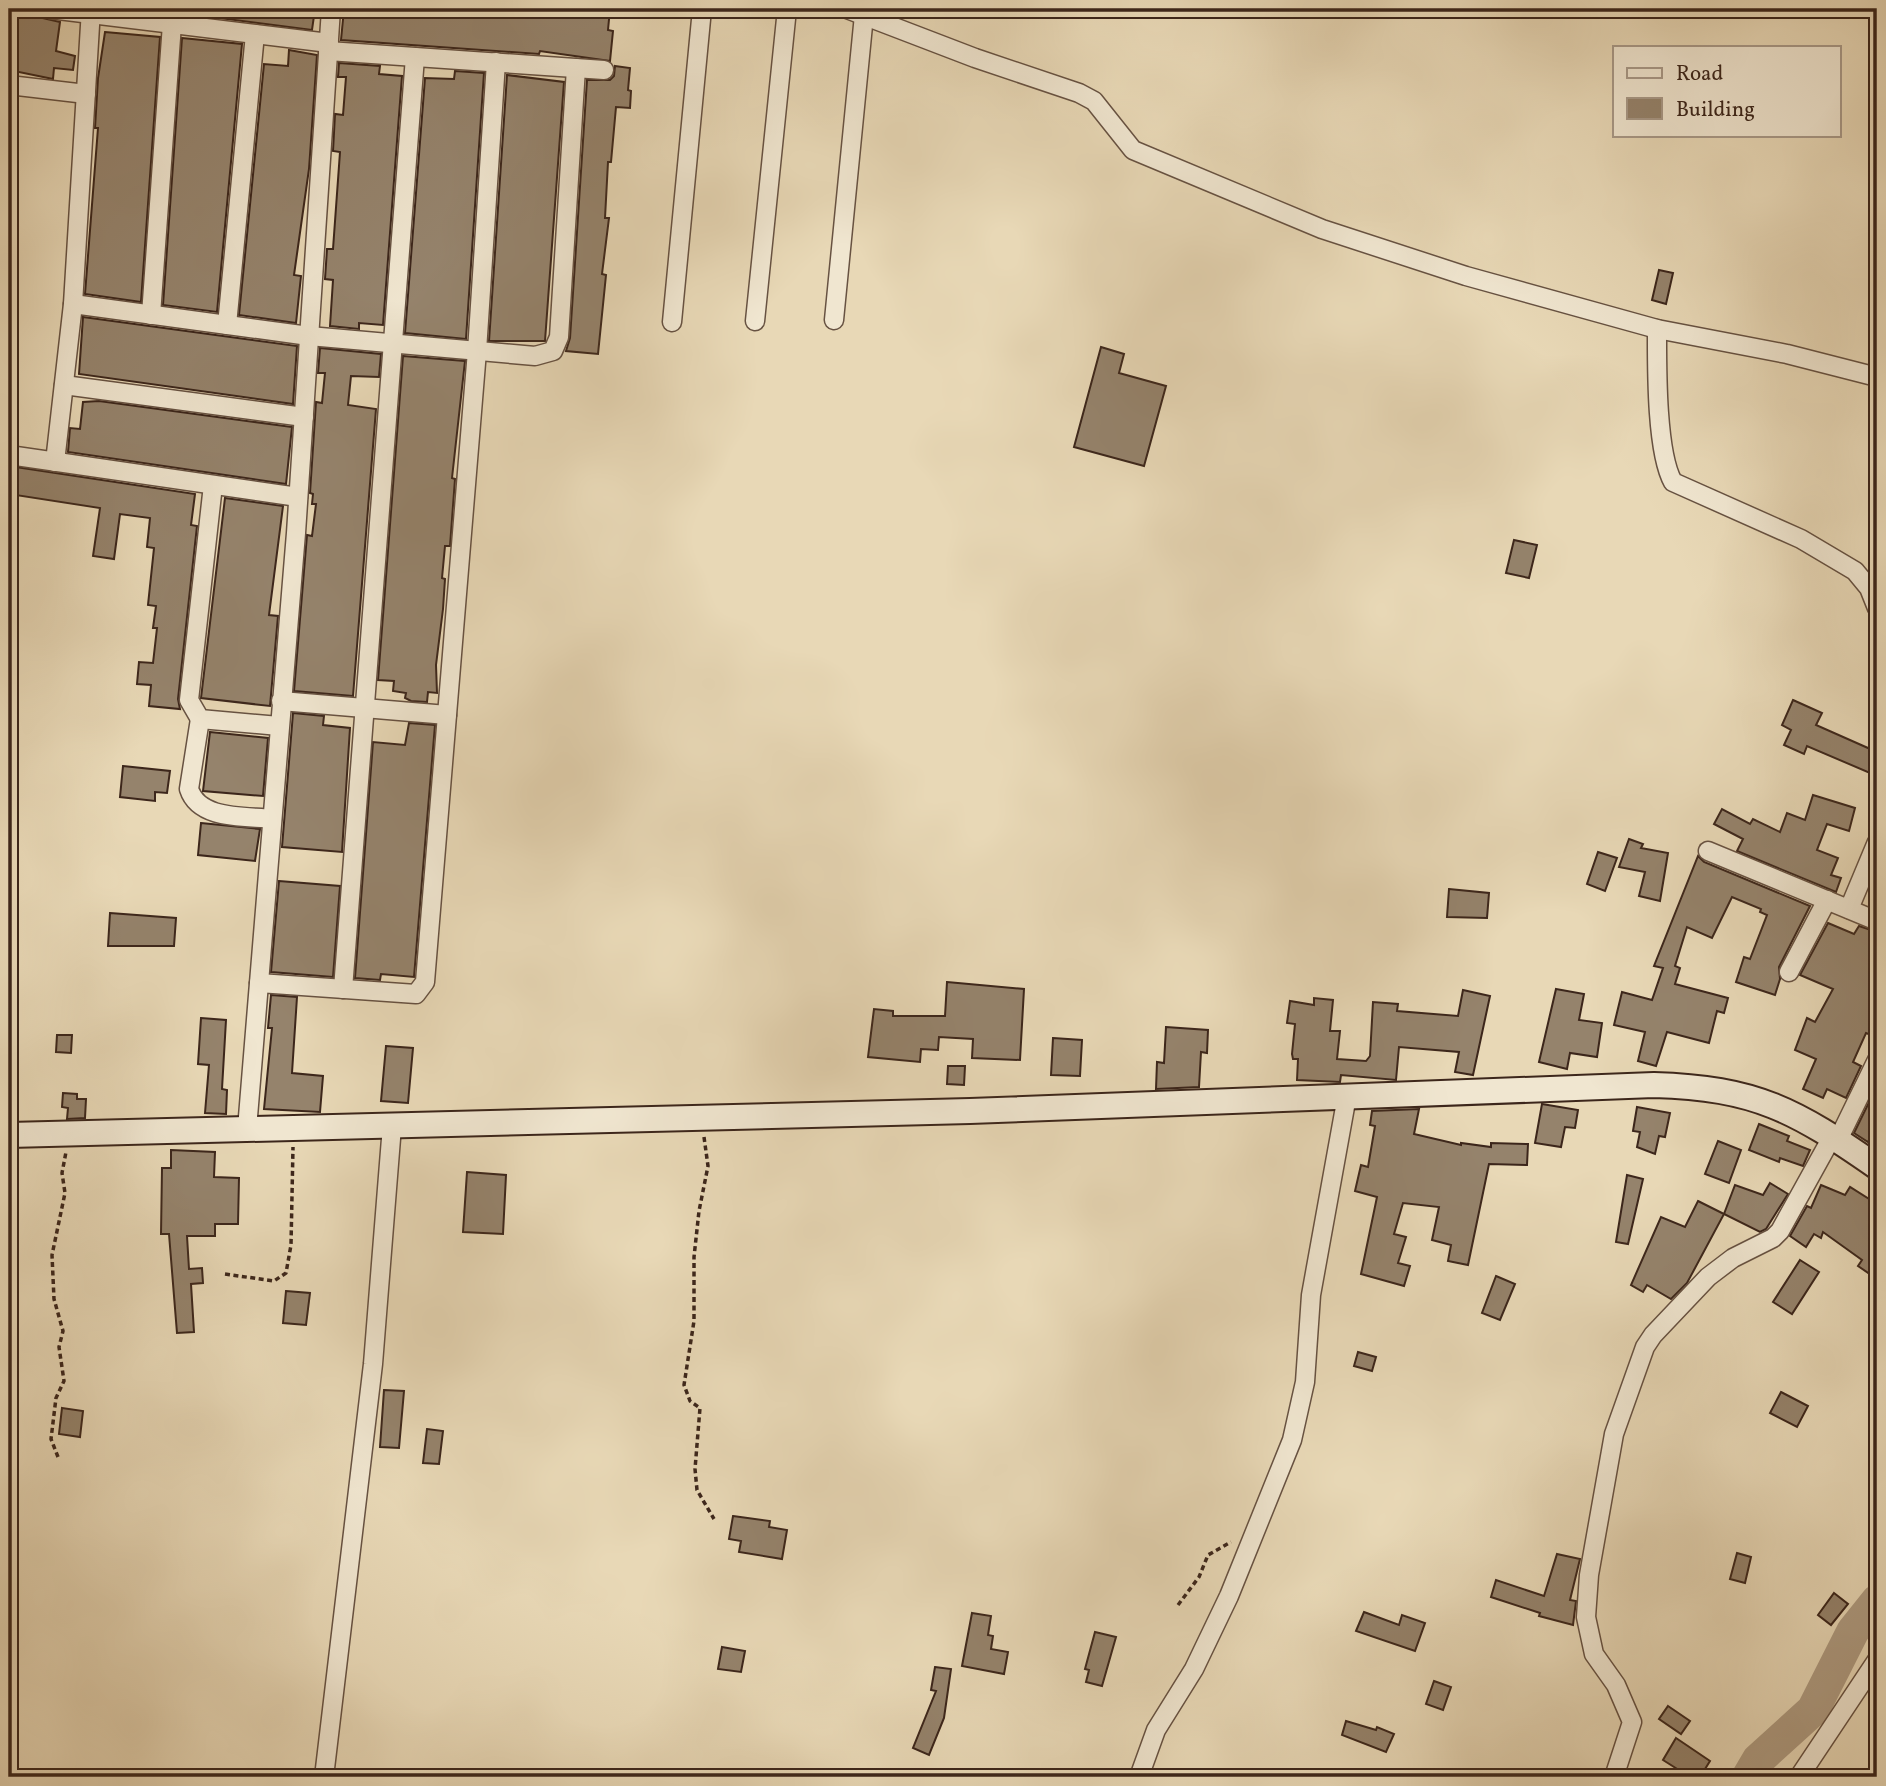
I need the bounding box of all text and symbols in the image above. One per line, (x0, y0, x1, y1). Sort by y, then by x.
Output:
legend (1613, 46, 1840, 136)
text: Road (1676, 60, 1723, 89)
text: Building (1676, 96, 1755, 125)

